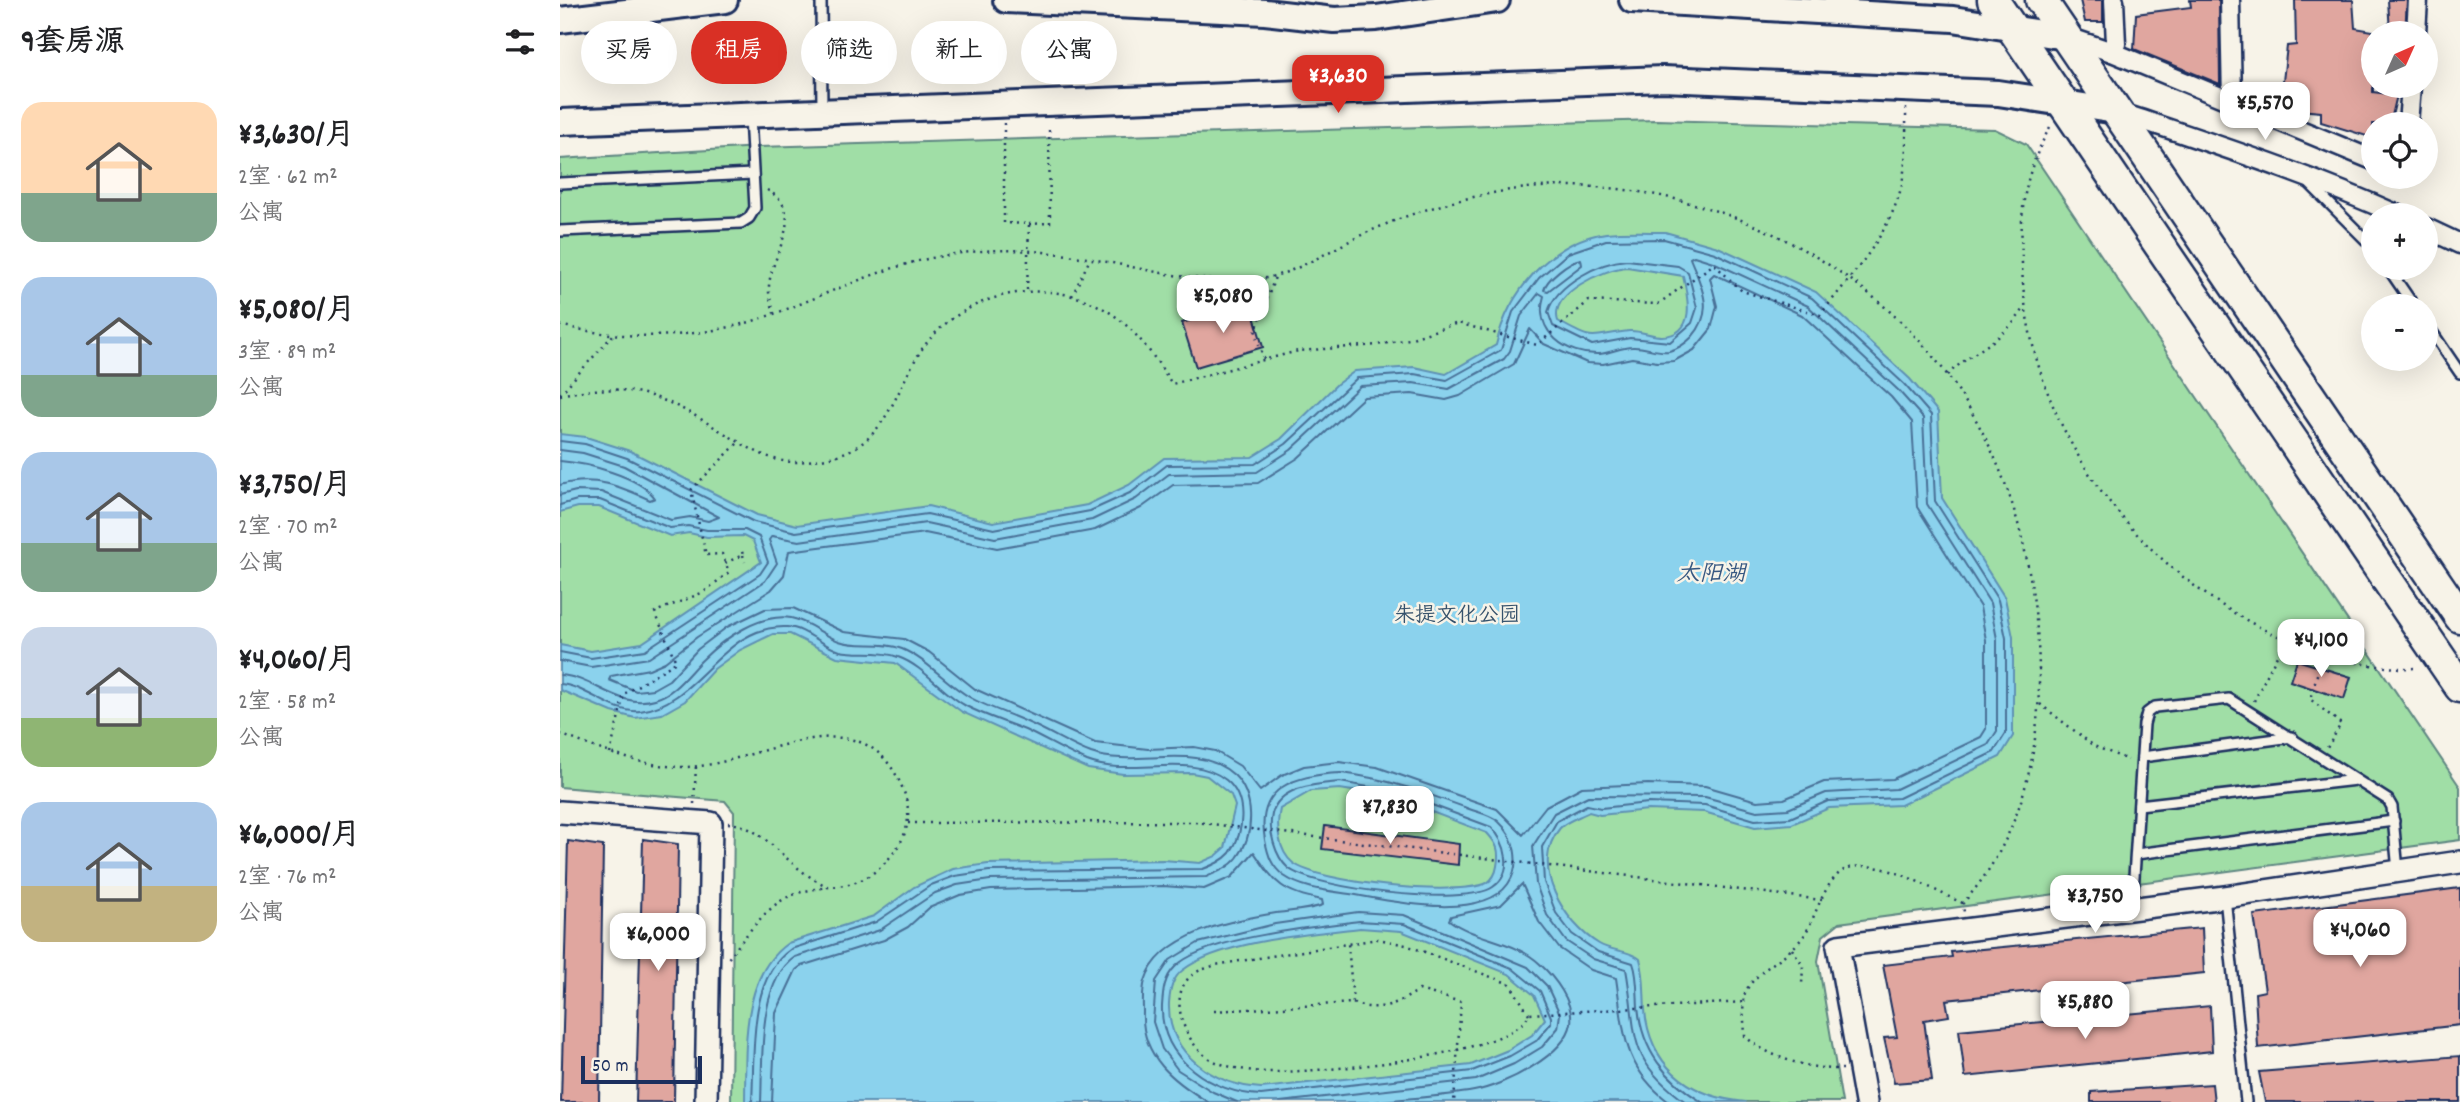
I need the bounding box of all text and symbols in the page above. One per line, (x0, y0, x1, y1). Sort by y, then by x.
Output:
chip: 买房 (581, 21, 677, 84)
chip: 租房 (691, 21, 787, 84)
chip: 筛选 (801, 21, 897, 84)
chip: 新上 (911, 21, 1007, 84)
chip: 公寓 (1021, 21, 1117, 84)
north arrow (2361, 21, 2438, 98)
map controls (2361, 21, 2438, 371)
text: 9套房源 (21, 23, 125, 66)
icon: filters (501, 23, 539, 61)
pin: ¥3,630 (1281, 55, 1395, 115)
text: ¥3,630 (1308, 61, 1368, 94)
pin: ¥5,570 (2208, 82, 2322, 142)
text: ¥5,570 (2236, 88, 2294, 121)
button: locate (2361, 112, 2438, 189)
text: ¥3,630/月 (238, 116, 354, 159)
icon: home (77, 130, 161, 214)
text: 2室 · 62 m² (238, 162, 338, 195)
text: 公寓 (238, 198, 284, 231)
button: + (2361, 203, 2438, 280)
pin: ¥5,080 (1166, 276, 1280, 335)
text: ¥5,080 (1193, 281, 1253, 314)
text: ¥5,080/月 (238, 291, 355, 334)
button: − (2361, 294, 2438, 371)
icon: home (77, 305, 161, 389)
text: 3室 · 89 m² (238, 337, 336, 370)
text: 公寓 (238, 373, 284, 406)
text: ¥3,750/月 (238, 466, 352, 509)
icon: home (77, 480, 161, 564)
text: 2室 · 70 m² (238, 512, 338, 545)
text: 公寓 (238, 548, 284, 581)
water label: 太阳湖 (1677, 559, 1748, 592)
park label: 朱提文化公园 (1394, 602, 1520, 632)
pin: ¥4,100 (2264, 620, 2378, 679)
text: ¥4,100 (2293, 625, 2349, 658)
text: ¥4,060/月 (238, 641, 357, 684)
icon: home (77, 655, 161, 739)
text: 2室 · 58 m² (238, 687, 336, 720)
text: 公寓 (238, 723, 284, 756)
pin: ¥7,830 (1333, 786, 1447, 846)
text: ¥7,830 (1362, 792, 1418, 825)
text: ¥6,000/月 (238, 816, 361, 859)
icon: home (77, 830, 161, 914)
text: 2室 · 76 m² (238, 862, 336, 895)
pin: ¥3,750 (2038, 876, 2152, 935)
text: ¥3,750 (2066, 881, 2124, 914)
text: 公寓 (238, 898, 284, 931)
pin: ¥4,060 (2303, 909, 2417, 969)
pin: ¥6,000 (601, 914, 715, 973)
text: ¥4,060 (2329, 915, 2391, 948)
text: ¥6,000 (626, 919, 690, 952)
pin: ¥5,880 (2028, 982, 2142, 1041)
text: ¥5,880 (2056, 987, 2114, 1020)
scale bar (581, 1053, 702, 1085)
text: 50 m (592, 1054, 629, 1081)

